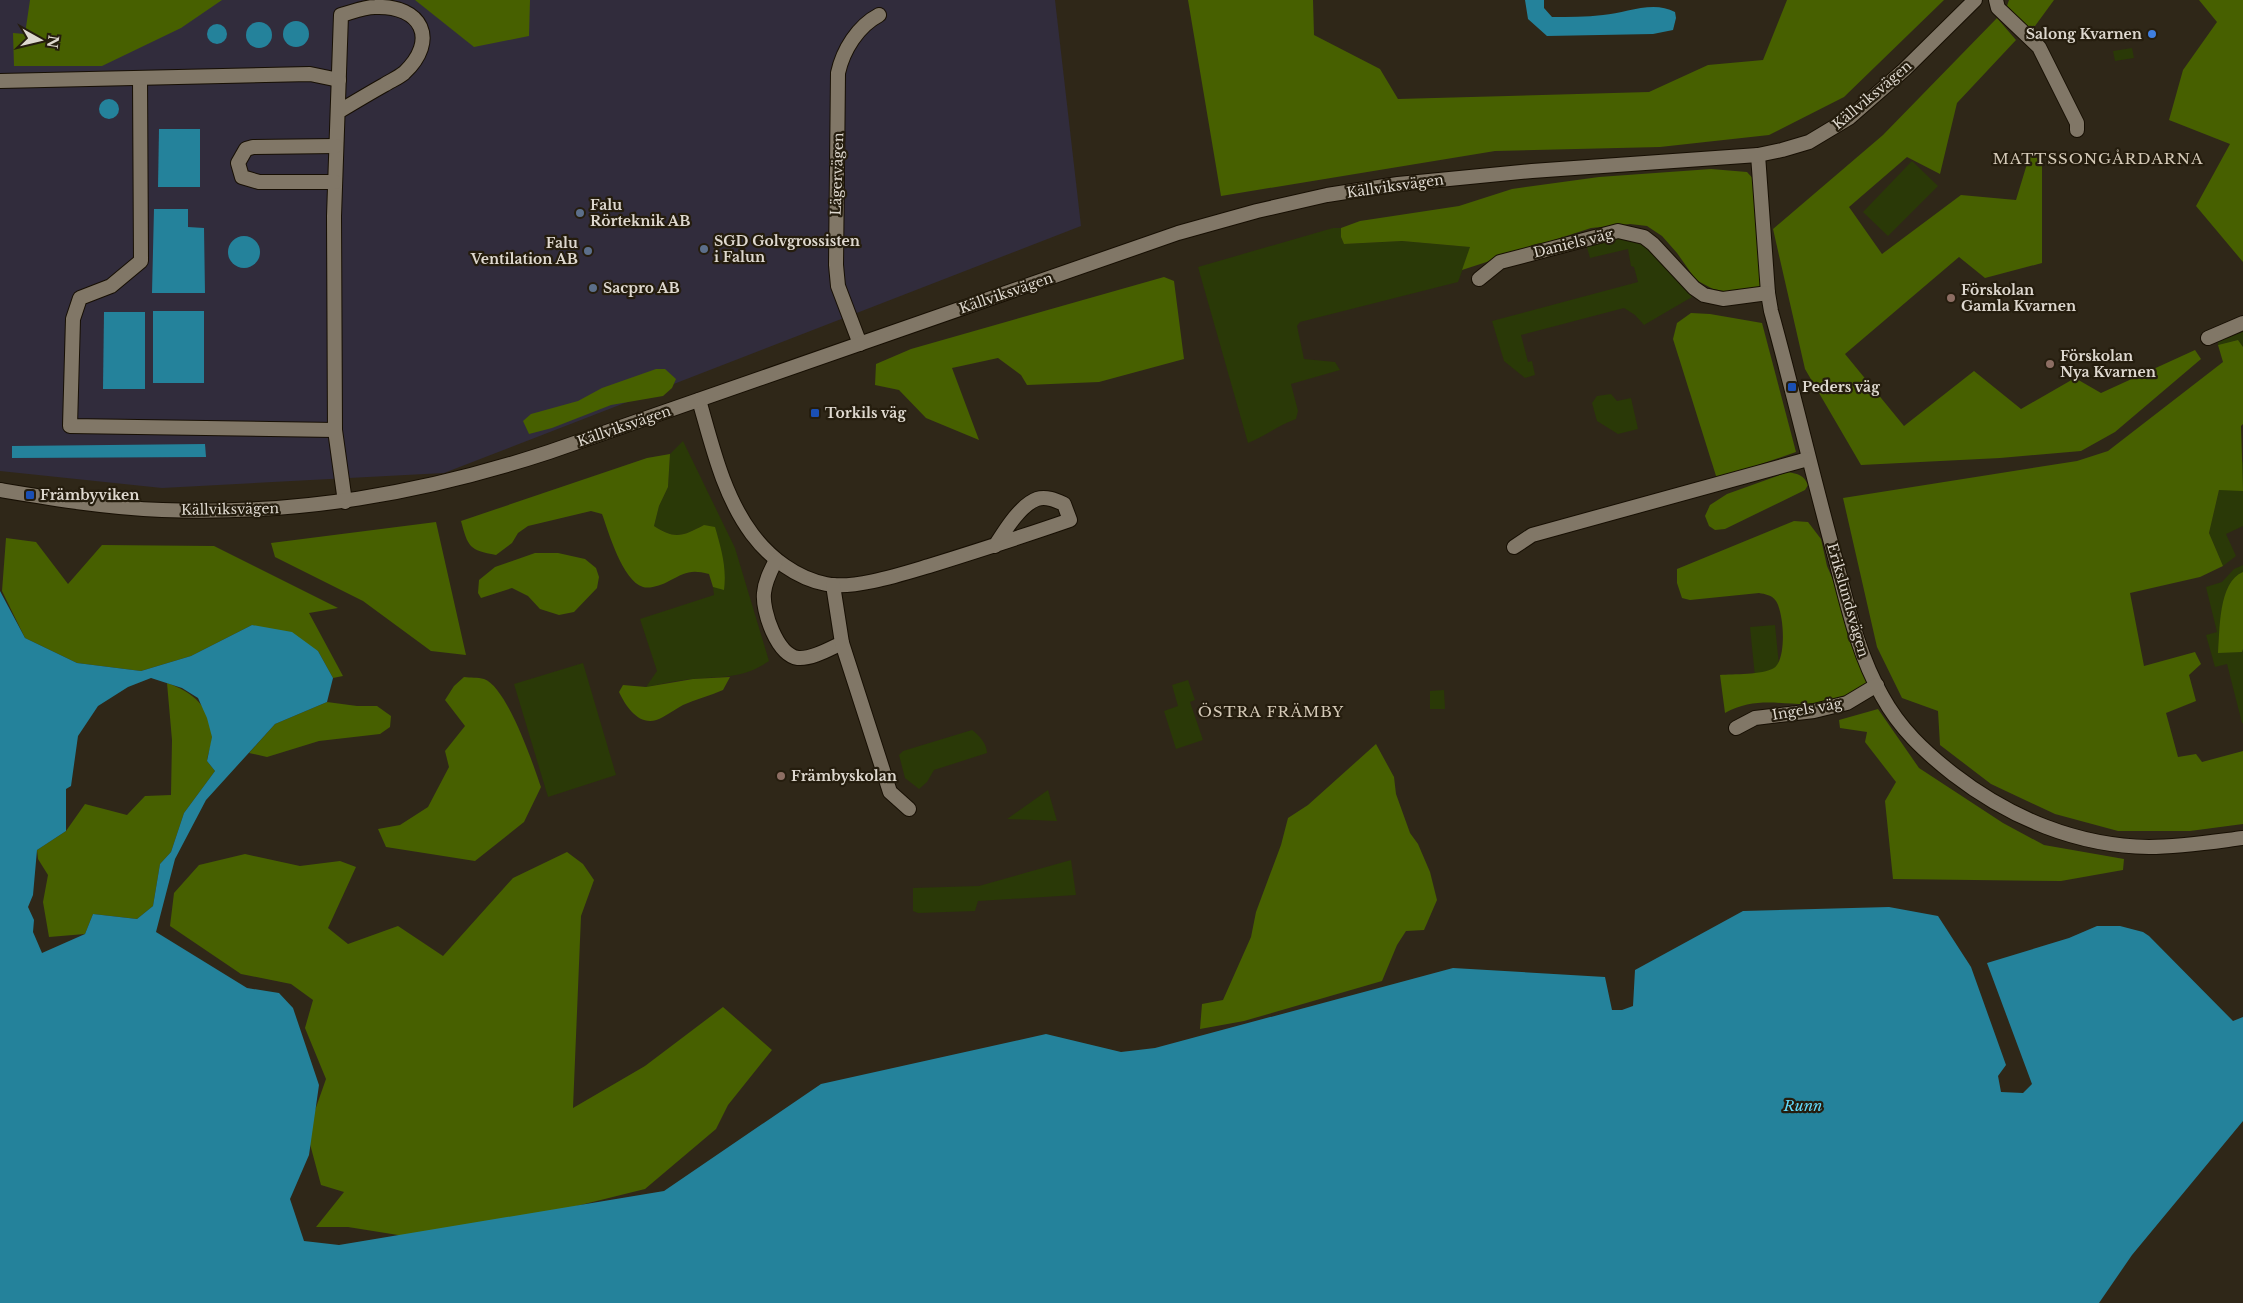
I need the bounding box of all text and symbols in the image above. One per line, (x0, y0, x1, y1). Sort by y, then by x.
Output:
north arrow (15, 15, 65, 65)
place label: Salong Kvarnen (2026, 25, 2142, 43)
marker: Salong Kvarnen (2146, 28, 2158, 40)
text: N (43, 34, 63, 50)
street label: Källviksvägen (1829, 56, 1916, 133)
street label: Lägervägen (827, 132, 847, 216)
district label: MATTSSONGÅRDARNA (1992, 149, 2204, 168)
street label: Källviksvägen (1345, 170, 1445, 202)
place label: Falu Rörteknik AB (590, 196, 690, 230)
marker: Falu Rörteknik AB (574, 207, 586, 219)
street label: Daniels väg (1531, 224, 1615, 262)
place label: SGD Golvgrossisten i Falun (714, 232, 860, 266)
place label: Falu Ventilation AB (470, 234, 578, 268)
marker: SGD Golvgrossisten i Falun (698, 243, 710, 255)
marker: Falu Ventilation AB (582, 245, 594, 257)
street label: Källviksvägen (957, 268, 1056, 317)
place label: Sacpro AB (603, 279, 680, 297)
place label: Förskolan Gamla Kvarnen (1961, 281, 2076, 315)
marker: Sacpro AB (587, 282, 599, 294)
marker: Förskolan Gamla Kvarnen (1945, 292, 1957, 304)
place label: Förskolan Nya Kvarnen (2060, 347, 2156, 381)
marker: Förskolan Nya Kvarnen (2044, 358, 2056, 370)
place label: Peders väg (1802, 378, 1880, 396)
marker: Peders väg (1786, 381, 1798, 393)
street label: Källviksvägen (575, 401, 674, 450)
place label: Torkils väg (825, 404, 906, 422)
marker: Torkils väg (809, 407, 821, 419)
place label: Främbyviken (40, 486, 139, 504)
marker: Främbyviken (24, 489, 36, 501)
street label: Källviksvägen (181, 499, 279, 519)
street label: Erikslundsvägen (1823, 541, 1873, 660)
street label: Ingels väg (1771, 694, 1844, 724)
district label: ÖSTRA FRÄMBY (1198, 702, 1344, 721)
place label: Främbyskolan (791, 767, 897, 785)
marker: Främbyskolan (775, 770, 787, 782)
water label: Runn (1782, 1096, 1823, 1115)

